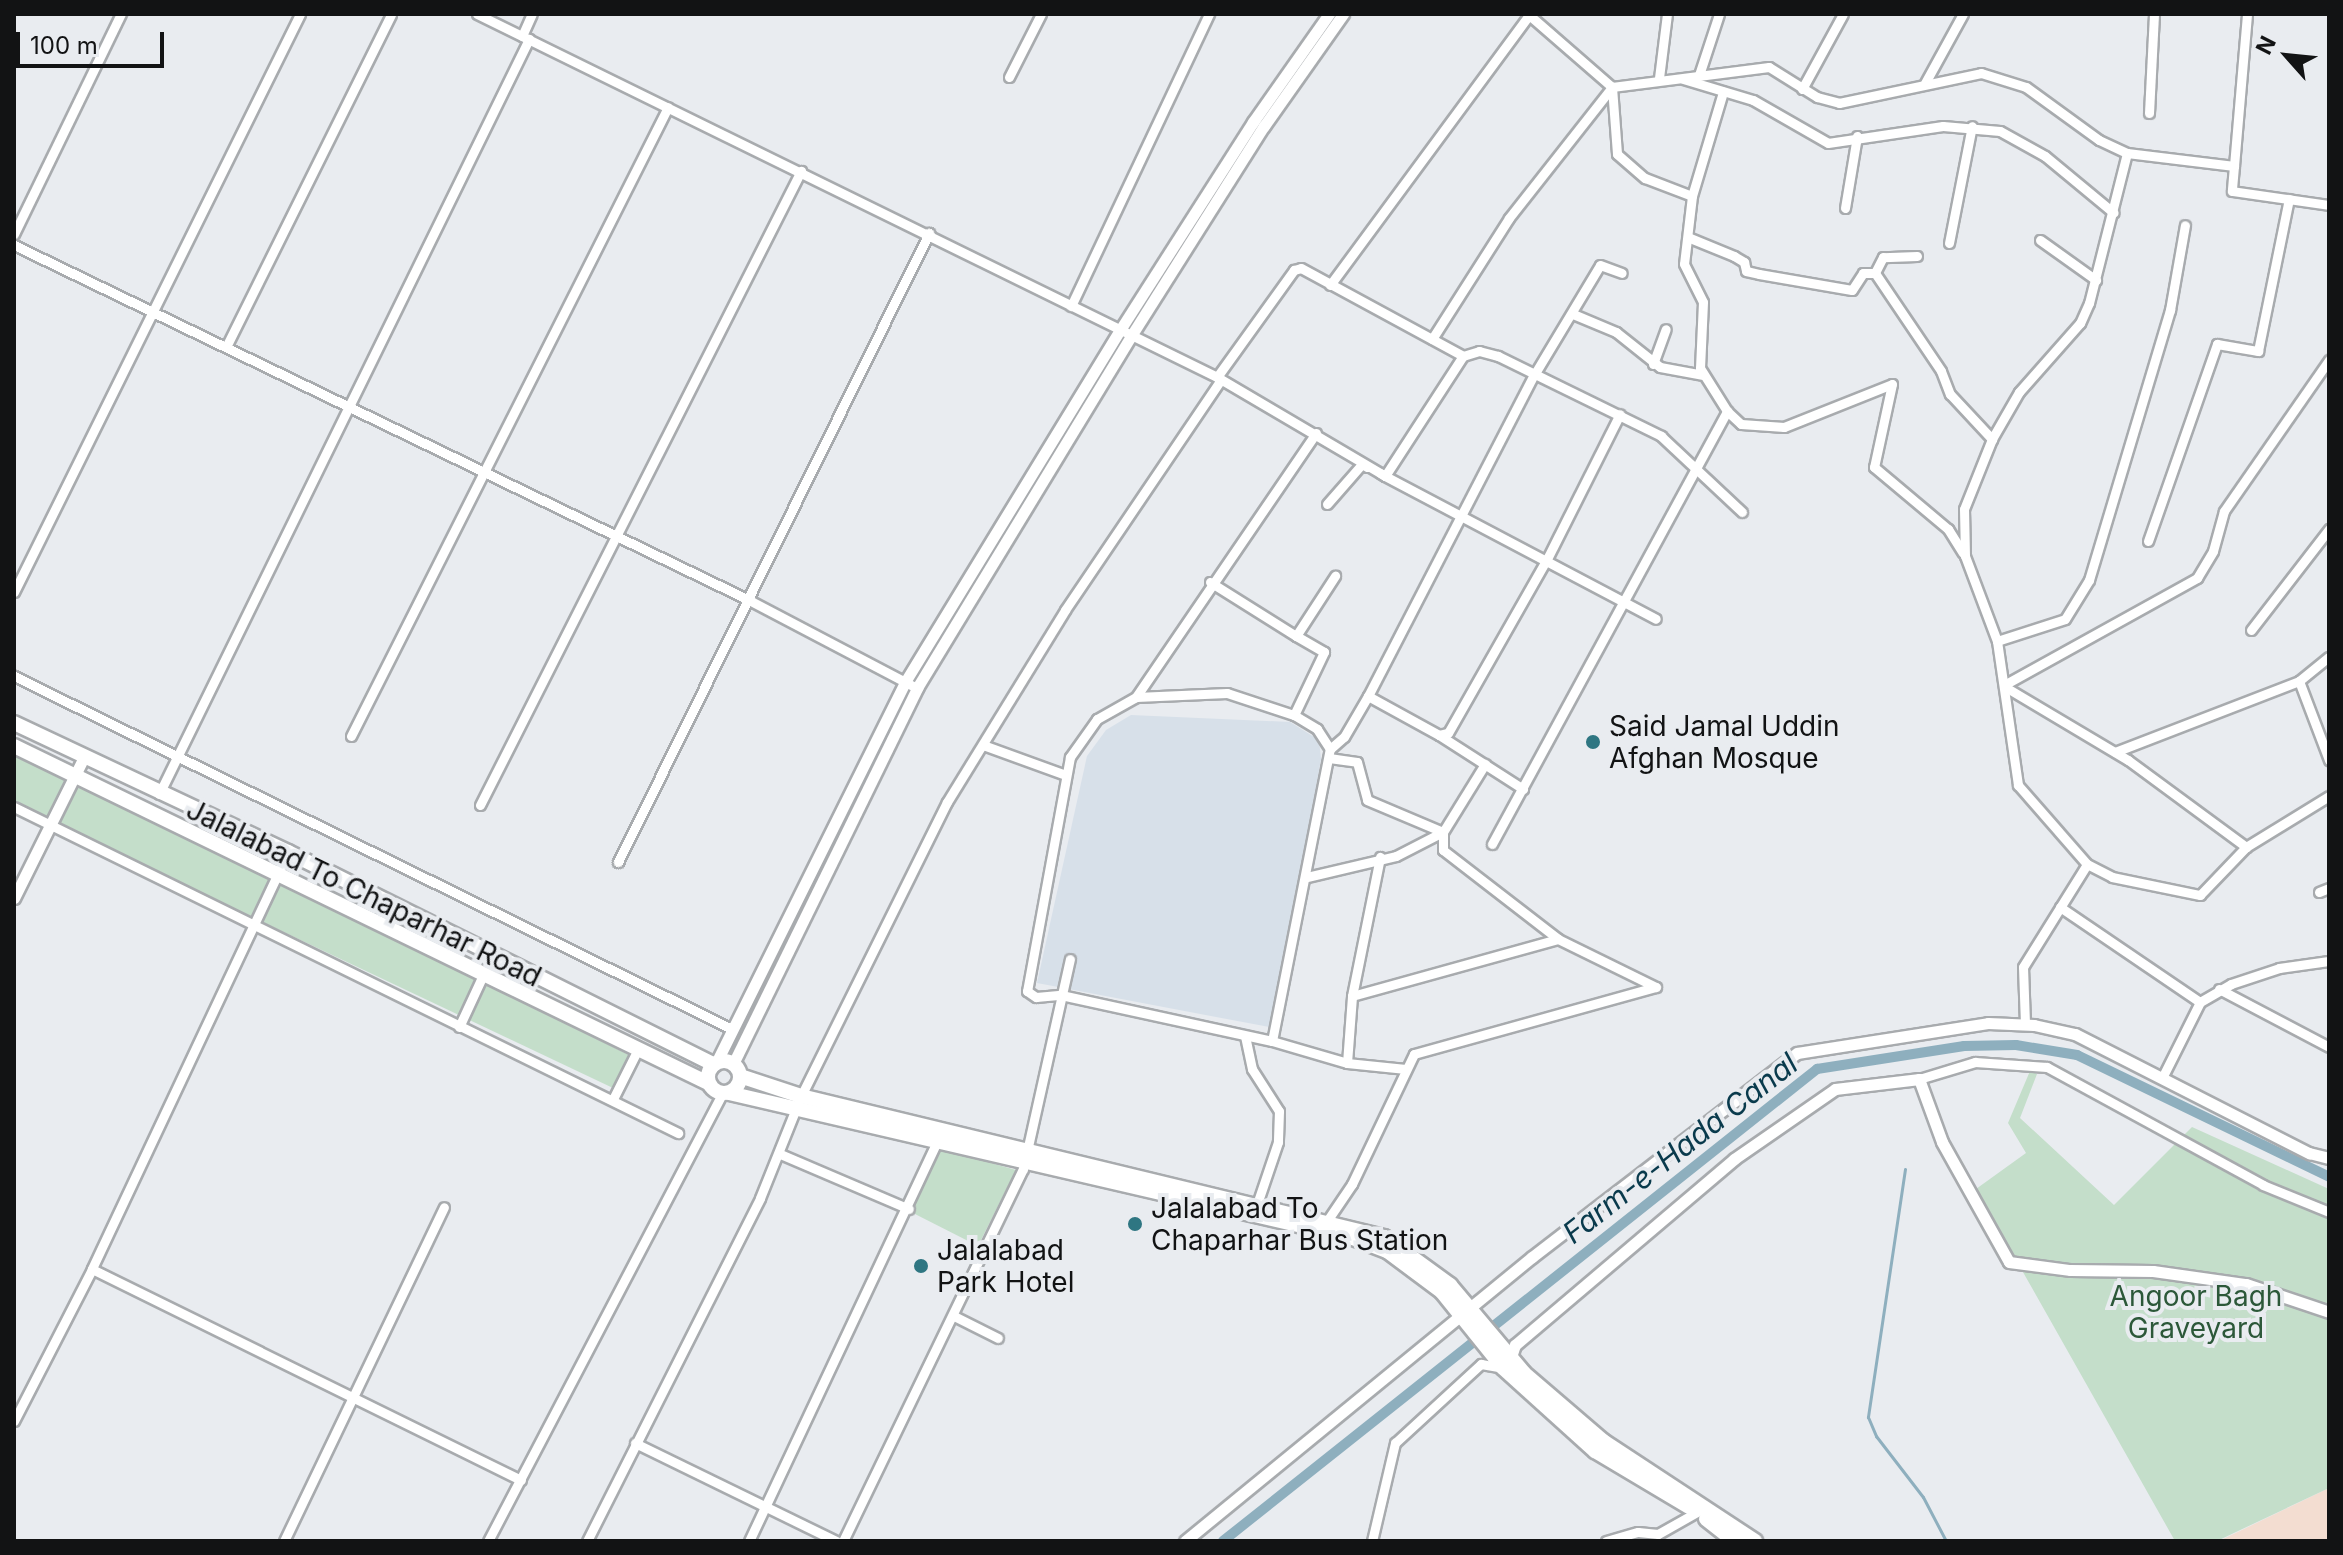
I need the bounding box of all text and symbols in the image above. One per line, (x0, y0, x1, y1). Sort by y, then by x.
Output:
scale bar (20, 16, 168, 66)
north arrow (2247, 16, 2327, 96)
text: 100 m (30, 31, 98, 60)
text: N (2250, 32, 2281, 58)
place label: Said Jamal Uddin Afghan Mosque (1609, 709, 1840, 775)
marker: Said Jamal Uddin Afghan Mosque (1584, 733, 1602, 751)
street label: Jalalabad To Chaparhar Road (181, 792, 547, 994)
water label: Farm-e-Hada Canal (1556, 1045, 1804, 1251)
place label: Jalalabad To Chaparhar Bus Station (1151, 1191, 1448, 1257)
marker: Jalalabad To Chaparhar Bus Station (1126, 1215, 1144, 1233)
place label: Jalalabad Park Hotel (937, 1233, 1074, 1299)
marker: Jalalabad Park Hotel (912, 1257, 930, 1275)
park label: Angoor Bagh Graveyard (2110, 1279, 2282, 1345)

